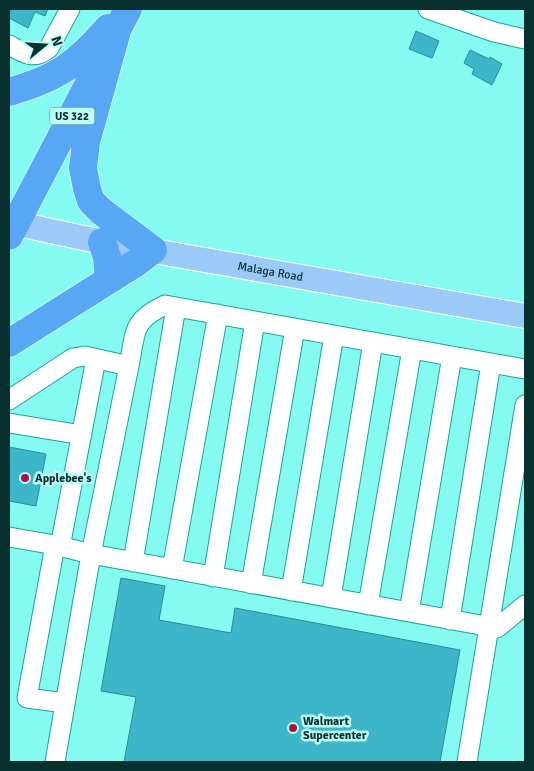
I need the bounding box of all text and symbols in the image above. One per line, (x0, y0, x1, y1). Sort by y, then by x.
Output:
north arrow (20, 20, 70, 70)
text: N (47, 34, 66, 48)
road number: US 322 (50, 108, 94, 124)
street label: Malaga Road (236, 259, 304, 285)
place label: Applebee's (35, 471, 92, 486)
marker: Applebee's (19, 472, 31, 484)
place label: Walmart Supercenter (303, 714, 367, 743)
marker: Walmart Supercenter (287, 722, 299, 734)

